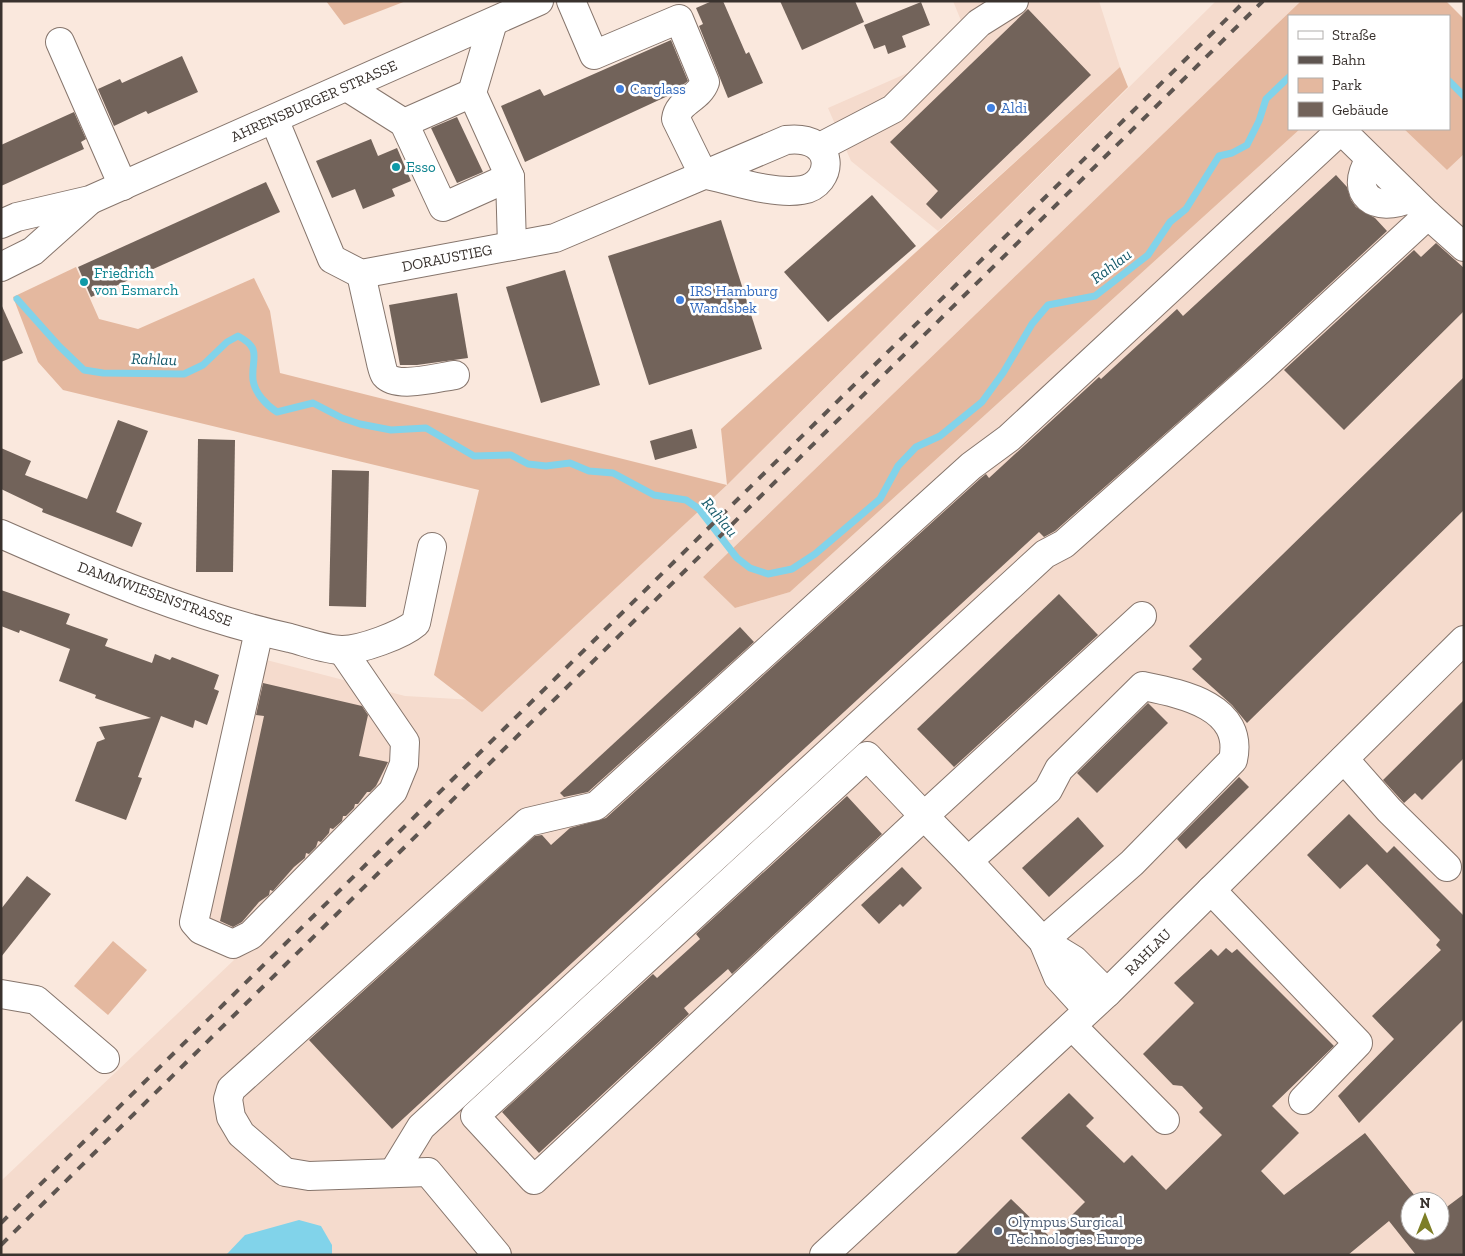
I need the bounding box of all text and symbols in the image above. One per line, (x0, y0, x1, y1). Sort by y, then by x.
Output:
legend (1288, 15, 1450, 130)
text: Straße (1332, 26, 1376, 44)
text: Bahn (1332, 51, 1366, 69)
street label: AHRENSBURGER STRASSE (228, 56, 400, 146)
text: Park (1332, 76, 1362, 94)
place label: Carglass (630, 80, 686, 98)
marker: Carglass (614, 83, 626, 95)
place label: Aldi (1001, 99, 1027, 117)
text: Gebäude (1332, 101, 1388, 119)
marker: Aldi (985, 102, 997, 114)
place label: Esso (406, 158, 436, 176)
marker: Esso (390, 161, 402, 173)
street label: DORAUSTIEG (400, 240, 494, 276)
water label: Rahlau (1087, 245, 1135, 287)
place label: Friedrich von Esmarch (94, 264, 179, 299)
marker: Friedrich von Esmarch (78, 276, 90, 288)
place label: IRS Hamburg Wandsbek (690, 282, 778, 317)
marker: IRS Hamburg Wandsbek (674, 294, 686, 306)
water label: Rahlau (131, 349, 177, 369)
water label: Rahlau (698, 493, 742, 541)
street label: DAMMWIESENSTRASSE (75, 558, 235, 630)
street label: RAHLAU (1121, 925, 1175, 979)
north arrow (1400, 1191, 1450, 1241)
text: N (1420, 1195, 1431, 1212)
place label: Olympus Surgical Technologies Europe (1008, 1213, 1143, 1248)
marker: Olympus Surgical Technologies Europe (992, 1225, 1004, 1237)

